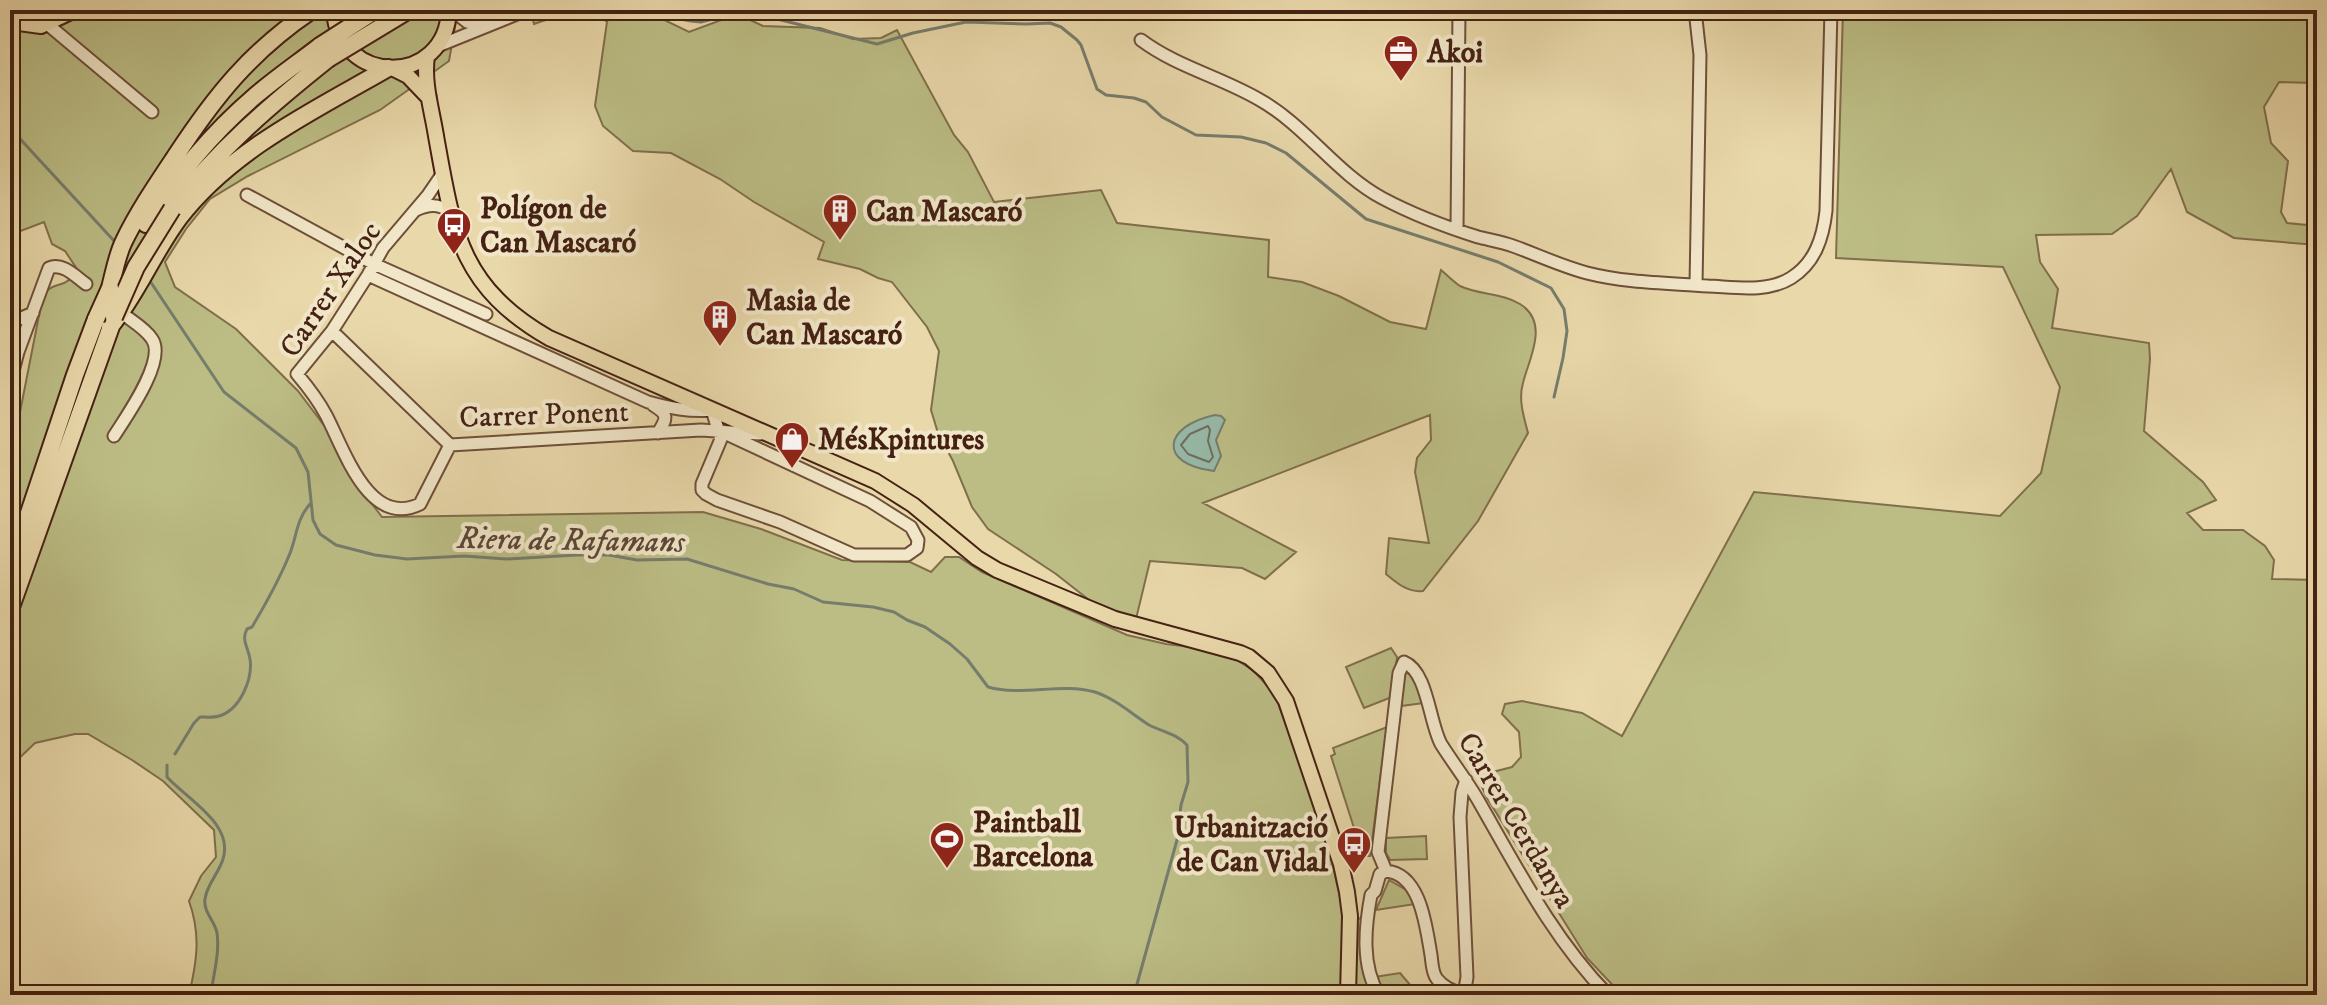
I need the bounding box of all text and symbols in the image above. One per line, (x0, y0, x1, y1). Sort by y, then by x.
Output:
office icon: Akoi (1382, 33, 1420, 83)
place label: Akoi (1426, 35, 1483, 72)
place label: Polígon de Can Mascaró (480, 191, 636, 262)
building icon: Can Mascaró (821, 192, 859, 242)
place label: Can Mascaró (866, 194, 1022, 231)
bus stop icon: Polígon de Can Mascaró (435, 206, 473, 256)
street label: Carrer Xaloc (272, 215, 390, 365)
place label: Masia de Can Mascaró (746, 283, 902, 354)
building icon: Masia de Can Mascaró (701, 298, 739, 348)
street label: Carrer Ponent (459, 394, 629, 437)
shop icon: MésKpintures (773, 420, 811, 470)
place label: MésKpintures (818, 422, 984, 459)
water label: Riera de Rafamans (456, 519, 686, 563)
street label: Carrer Cerdanya (1449, 726, 1583, 916)
place label: Paintball Barcelona (973, 805, 1094, 876)
place label: Urbanització de Can Vidal (1174, 810, 1329, 881)
sports icon: Paintball Barcelona (928, 820, 966, 870)
bus stop icon: Urbanització de Can Vidal (1335, 825, 1373, 875)

